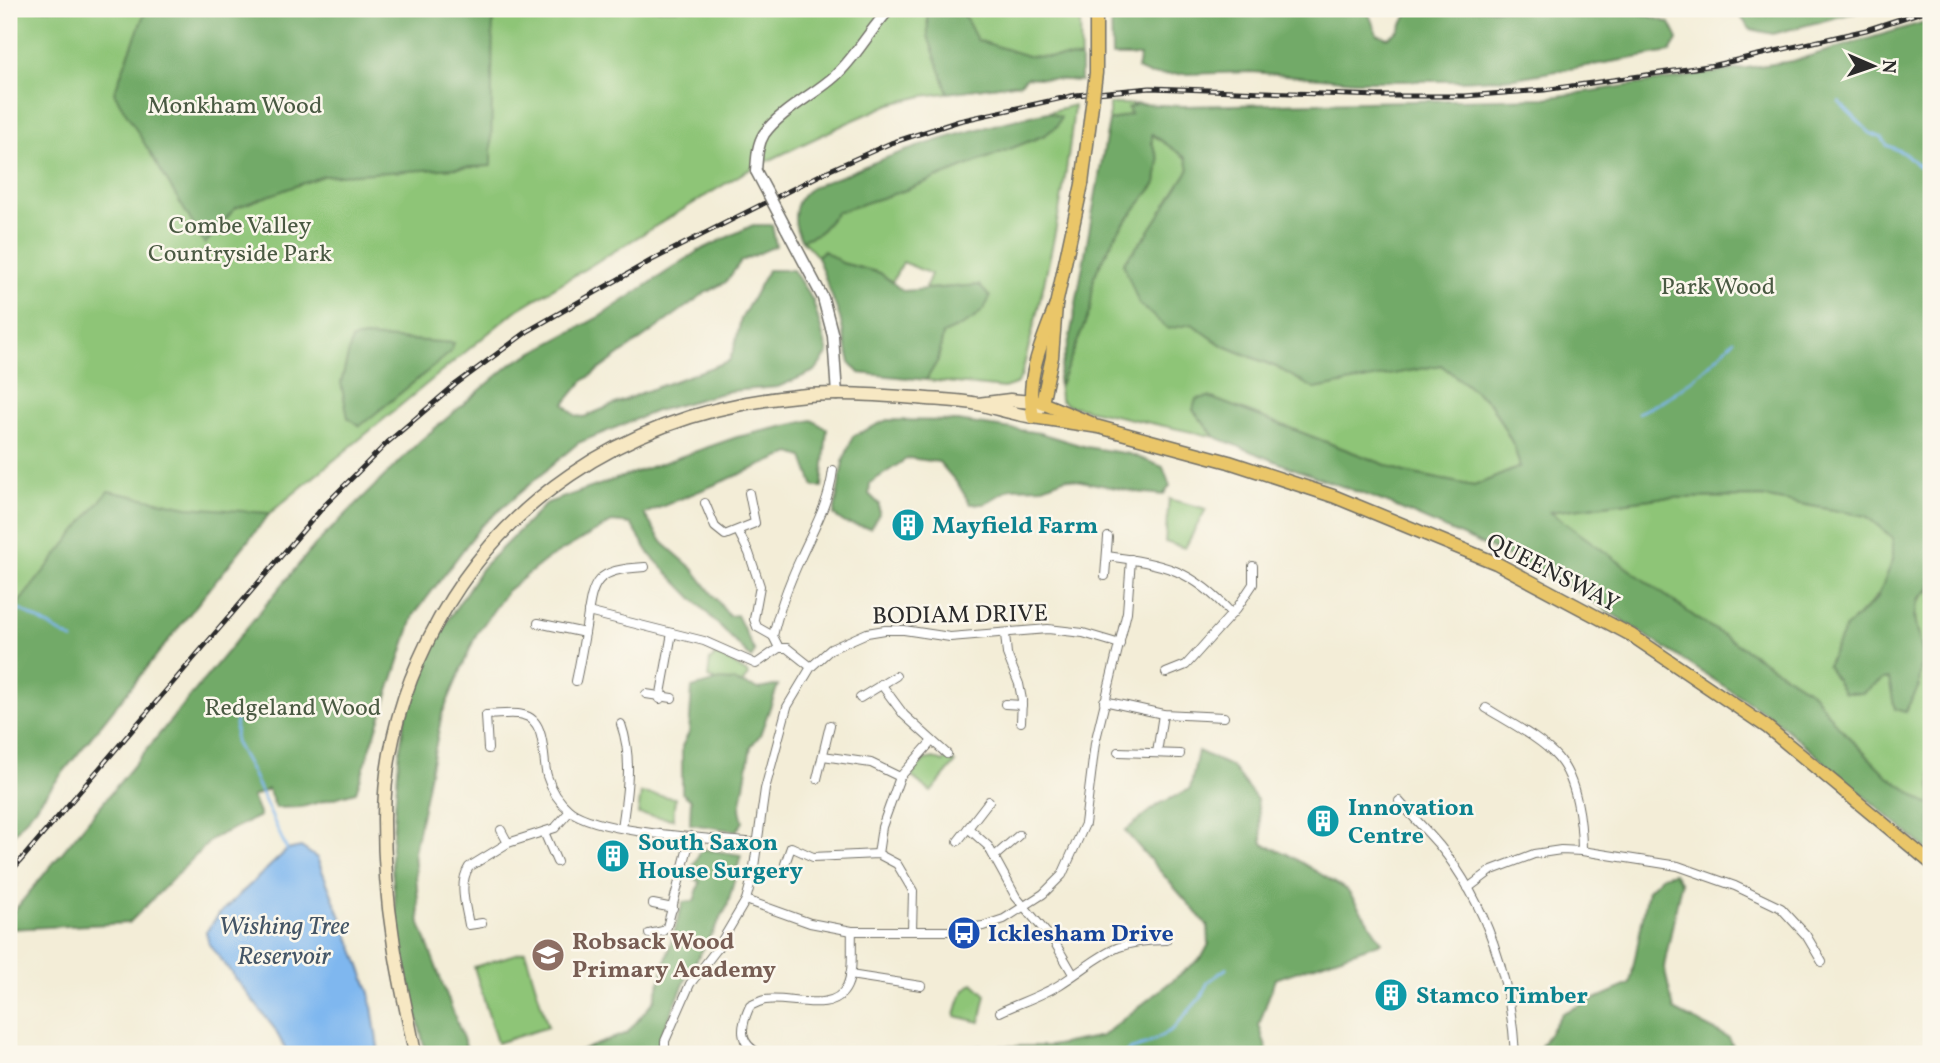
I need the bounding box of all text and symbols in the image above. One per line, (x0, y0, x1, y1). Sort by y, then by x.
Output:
north arrow (1839, 32, 1909, 102)
text: N (1875, 59, 1901, 74)
park label: Monkham Wood (148, 90, 322, 124)
park label: Combe Valley Countryside Park (148, 210, 332, 272)
park label: Park Wood (1661, 271, 1775, 305)
building icon: Mayfield Farm (889, 506, 927, 544)
place label: Mayfield Farm (932, 510, 1098, 544)
street label: QUEENSWAY (1480, 526, 1624, 622)
street label: BODIAM DRIVE (872, 597, 1048, 635)
park label: Redgeland Wood (205, 692, 381, 726)
place label: Innovation Centre (1348, 792, 1474, 854)
building icon: Innovation Centre (1304, 802, 1342, 840)
place label: South Saxon House Surgery (638, 827, 803, 889)
building icon: South Saxon House Surgery (594, 837, 632, 875)
water label: Wishing Tree Reservoir (219, 909, 350, 975)
bus stop icon: Icklesham Drive (945, 914, 983, 952)
place label: Icklesham Drive (988, 918, 1174, 952)
place label: Robsack Wood Primary Academy (572, 926, 777, 988)
school or university icon: Robsack Wood Primary Academy (529, 936, 567, 974)
building icon: Stamco Timber (1372, 976, 1410, 1014)
place label: Stamco Timber (1416, 980, 1588, 1014)

